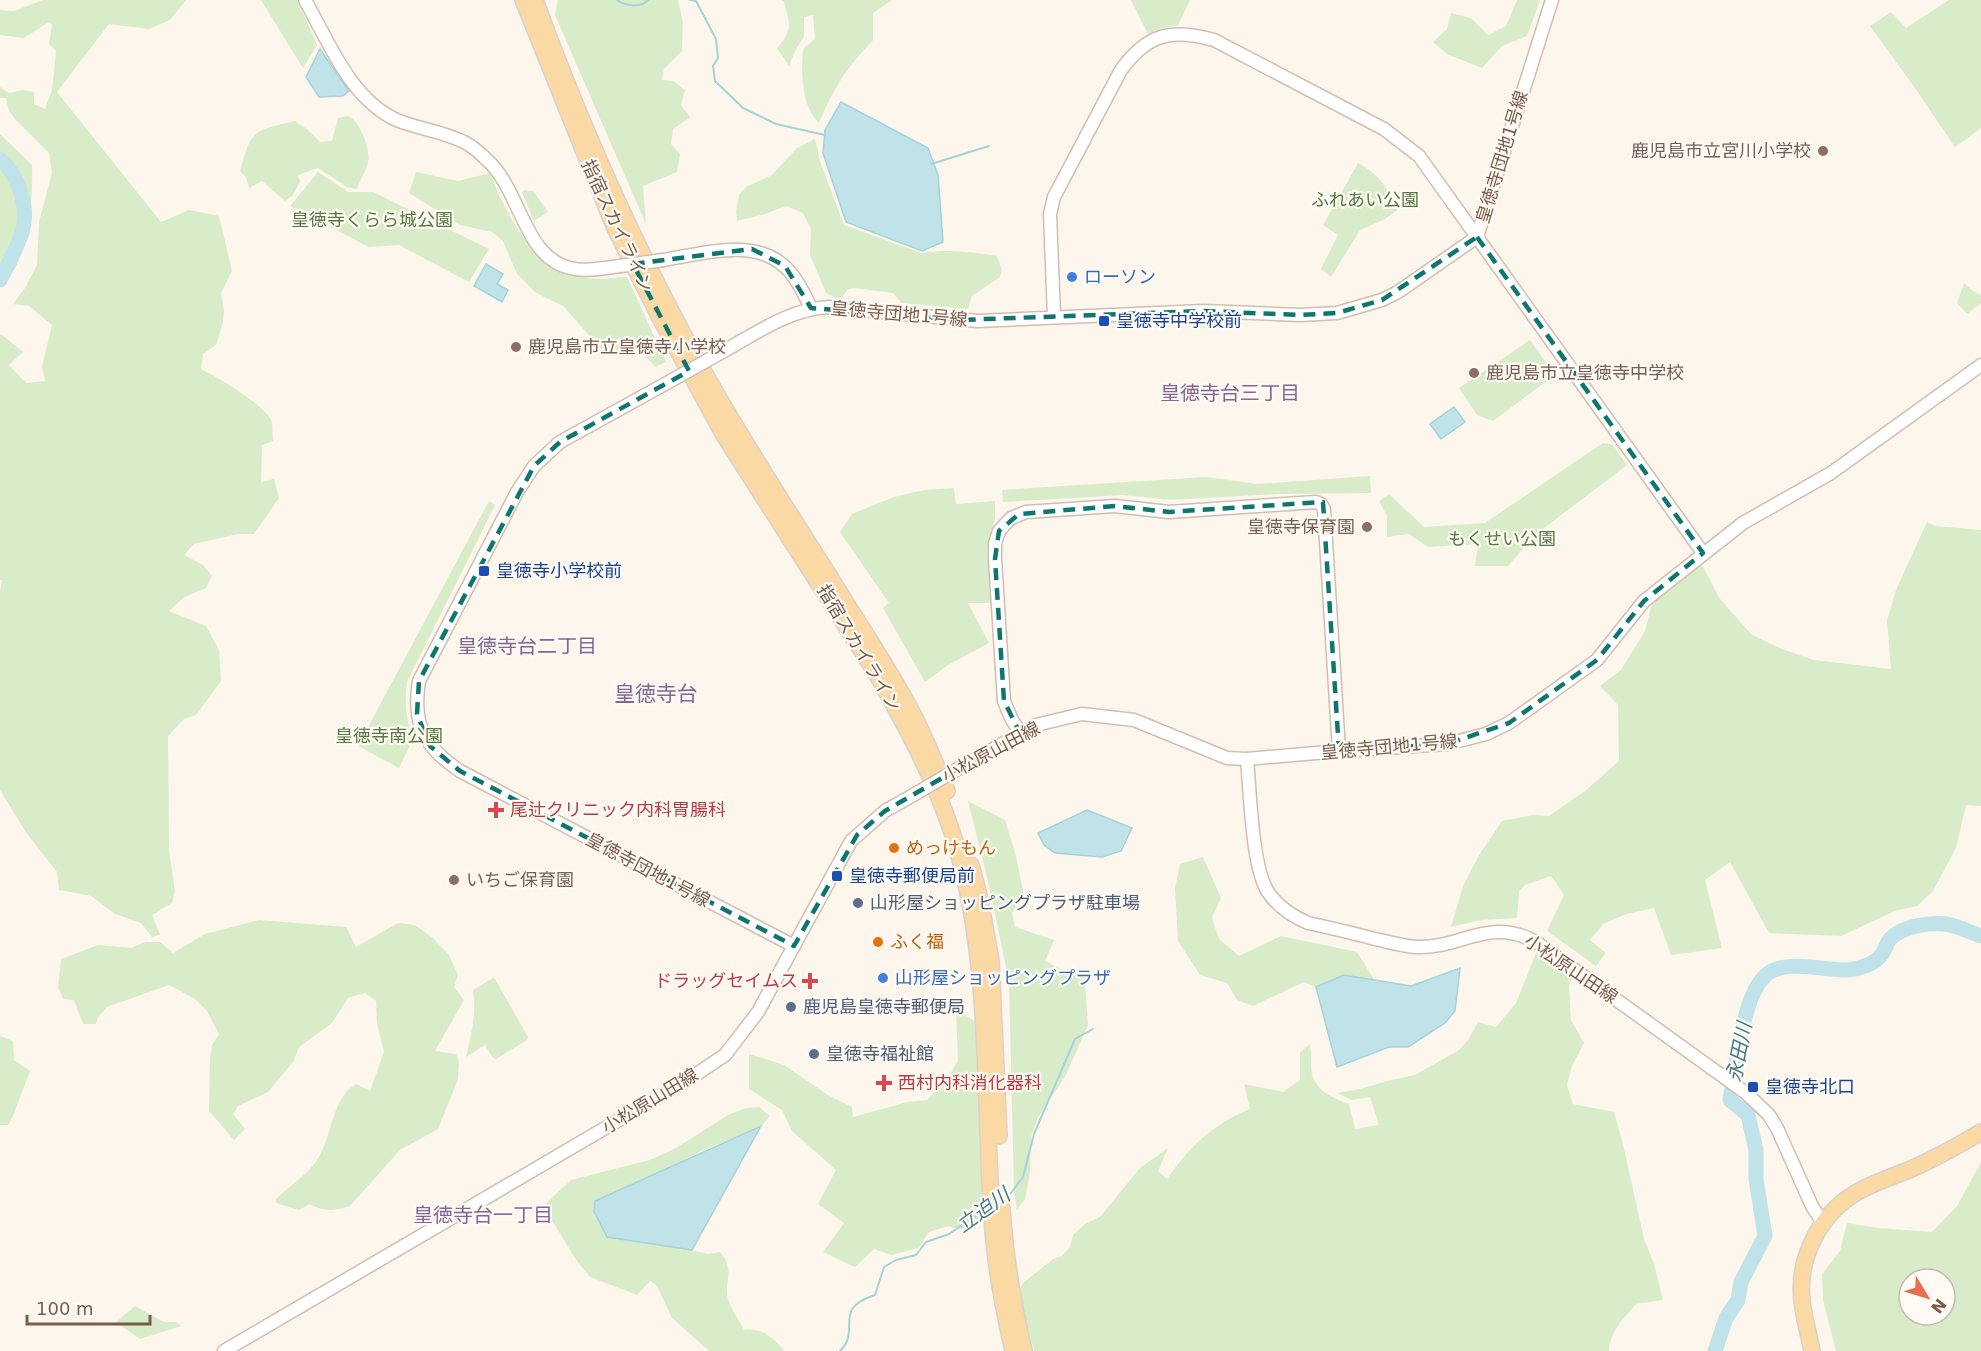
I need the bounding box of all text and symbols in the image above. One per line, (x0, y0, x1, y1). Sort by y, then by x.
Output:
street label: 皇徳寺団地1号線 (1471, 88, 1532, 226)
place label: 鹿児島市立宮川小学校 (1631, 140, 1811, 161)
marker: 鹿児島市立宮川小学校 (1816, 144, 1830, 158)
street label: 指宿スカイライン (578, 156, 657, 295)
park label: ふれあい公園 (1311, 189, 1419, 210)
park label: 皇徳寺くらら城公園 (291, 209, 453, 230)
place label: ローソン (1084, 266, 1156, 287)
marker: ローソン (1065, 270, 1079, 284)
street label: 皇徳寺団地1号線 (830, 297, 968, 330)
place label: 皇徳寺中学校前 (1116, 310, 1242, 331)
marker: 皇徳寺中学校前 (1097, 314, 1111, 328)
place label: 鹿児島市立皇徳寺小学校 (528, 336, 726, 357)
marker: 鹿児島市立皇徳寺小学校 (509, 340, 523, 354)
place label: 鹿児島市立皇徳寺中学校 (1486, 362, 1684, 383)
marker: 鹿児島市立皇徳寺中学校 (1467, 366, 1481, 380)
district label: 皇徳寺台三丁目 (1160, 381, 1300, 405)
place label: 皇徳寺保育園 (1247, 516, 1355, 537)
marker: 皇徳寺保育園 (1360, 520, 1374, 534)
park label: もくせい公園 (1448, 528, 1556, 549)
place label: 皇徳寺小学校前 (496, 560, 622, 581)
marker: 皇徳寺小学校前 (477, 564, 491, 578)
street label: 指宿スカイライン (813, 581, 906, 715)
district label: 皇徳寺台二丁目 (457, 634, 597, 658)
district label: 皇徳寺台 (614, 682, 698, 706)
street label: 小松原山田線 (938, 717, 1043, 786)
park label: 皇徳寺南公園 (335, 725, 443, 746)
street label: 皇徳寺団地1号線 (1320, 730, 1458, 763)
place label: 尾辻クリニック内科胃腸科 (510, 799, 726, 820)
marker: 尾辻クリニック内科胃腸科 (487, 801, 505, 819)
street label: 皇徳寺団地1号線 (583, 828, 714, 911)
place label: めっけもん (906, 837, 996, 858)
marker: めっけもん (887, 841, 901, 855)
place label: 皇徳寺郵便局前 (849, 865, 975, 886)
place label: いちご保育園 (466, 869, 574, 890)
marker: 皇徳寺郵便局前 (830, 869, 844, 883)
marker: いちご保育園 (447, 873, 461, 887)
place label: 山形屋ショッピングプラザ駐車場 (870, 892, 1140, 913)
marker: 山形屋ショッピングプラザ駐車場 (851, 896, 865, 910)
street label: 小松原山田線 (1521, 930, 1622, 1007)
place label: ふく福 (890, 931, 944, 952)
marker: ふく福 (871, 935, 885, 949)
place label: 山形屋ショッピングプラザ (895, 967, 1111, 988)
place label: ドラッグセイムス (654, 970, 798, 991)
marker: 山形屋ショッピングプラザ (876, 971, 890, 985)
marker: ドラッグセイムス (803, 974, 817, 988)
place label: 鹿児島皇徳寺郵便局 (803, 996, 965, 1017)
marker: 鹿児島皇徳寺郵便局 (784, 1000, 798, 1014)
water label: 永田川 (1721, 1018, 1757, 1084)
place label: 皇徳寺福祉館 (826, 1043, 934, 1064)
marker: 皇徳寺福祉館 (807, 1047, 821, 1061)
street label: 小松原山田線 (598, 1064, 701, 1137)
place label: 西村内科消化器科 (898, 1072, 1042, 1093)
marker: 西村内科消化器科 (875, 1074, 893, 1092)
place label: 皇徳寺北口 (1765, 1076, 1855, 1097)
marker: 皇徳寺北口 (1746, 1080, 1760, 1094)
water label: 立迫川 (952, 1181, 1016, 1237)
district label: 皇徳寺台一丁目 (413, 1203, 553, 1227)
north arrow (1897, 1267, 1957, 1327)
scale bar (27, 1288, 150, 1326)
text: N (1927, 1295, 1950, 1317)
text: 100 m (36, 1298, 94, 1319)

